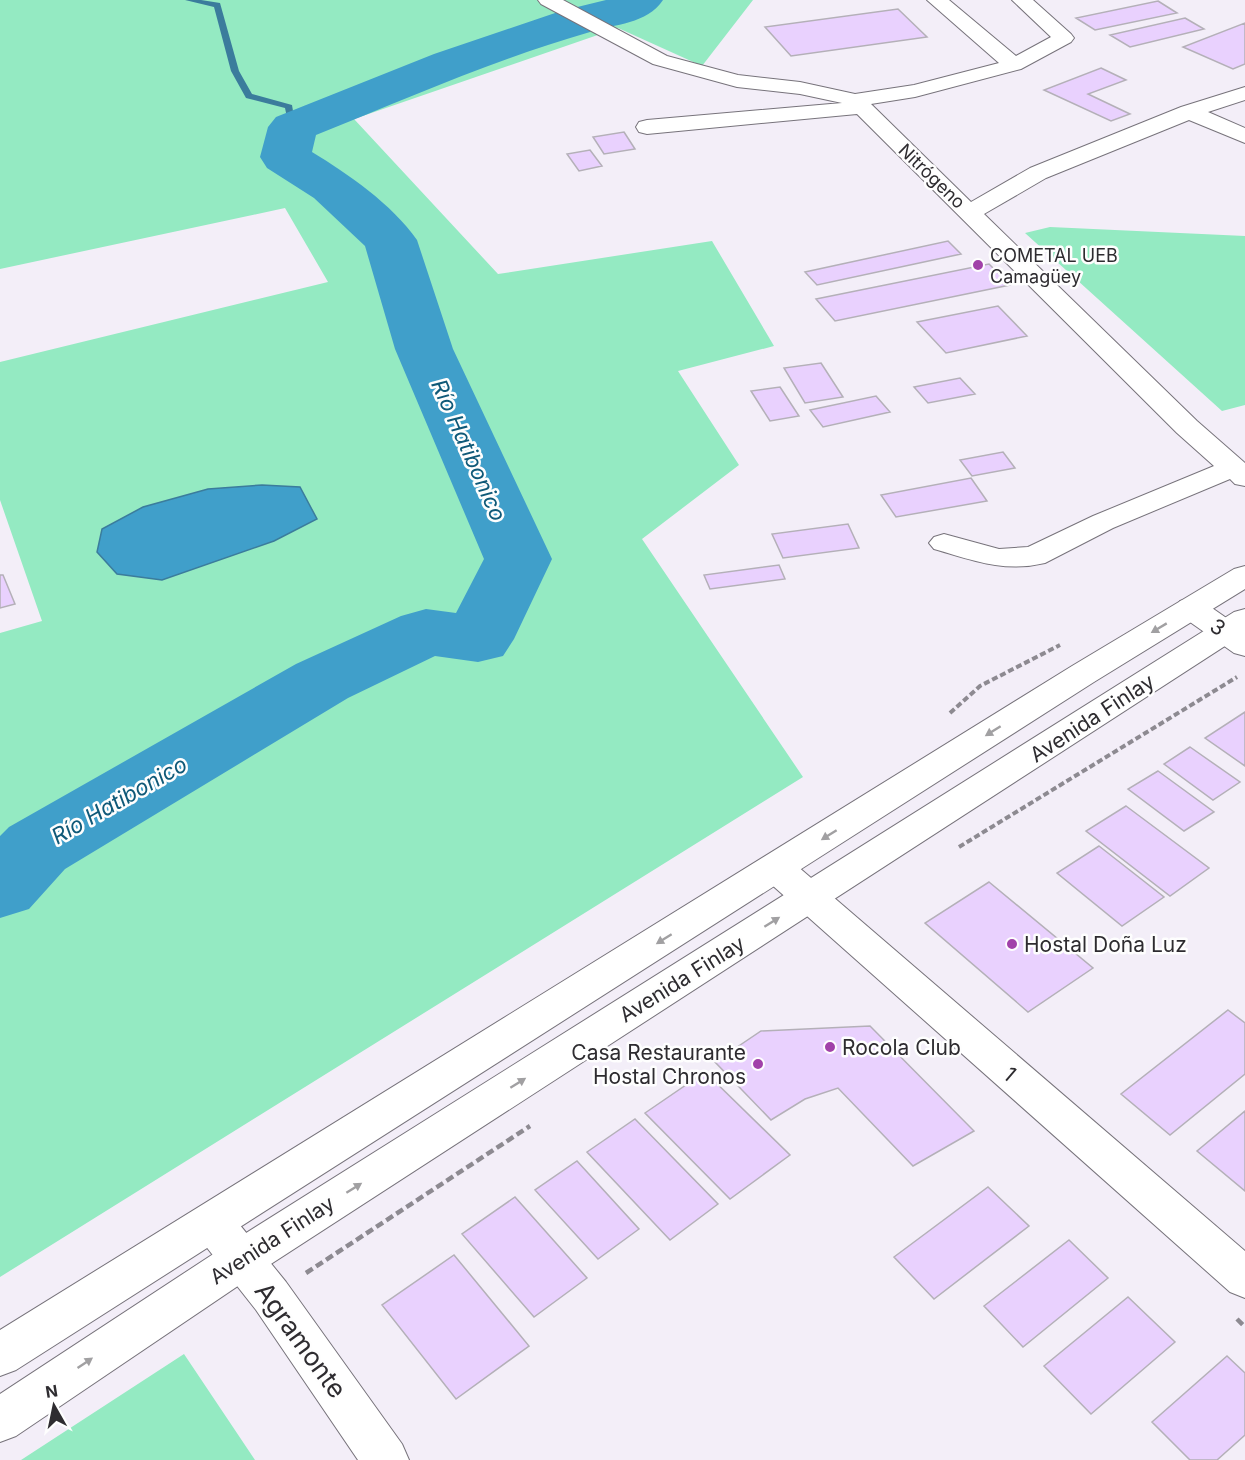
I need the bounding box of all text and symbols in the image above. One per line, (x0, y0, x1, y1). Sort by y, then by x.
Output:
street label: Nitrógeno (894, 139, 970, 213)
place label: COMETAL UEB Camagüey (990, 245, 1118, 287)
marker: COMETAL UEB Camagüey (971, 258, 985, 272)
water label: Río Hatibonico (426, 375, 512, 525)
street label: 3 (1205, 613, 1231, 641)
one-way arrow (1151, 622, 1167, 633)
street label: Avenida Finlay (1025, 668, 1159, 767)
one-way arrow (985, 725, 1002, 736)
water label: Río Hatibonico (47, 751, 191, 849)
one-way arrow (821, 829, 837, 840)
one-way arrow (763, 917, 780, 928)
street label: Avenida Finlay (615, 930, 749, 1027)
place label: Hostal Doña Luz (1024, 932, 1187, 957)
one-way arrow (656, 933, 672, 944)
marker: Hostal Doña Luz (1005, 937, 1019, 951)
place label: Rocola Club (842, 1035, 961, 1060)
place label: Casa Restaurante Hostal Chronos (571, 1040, 746, 1089)
marker: Rocola Club (823, 1040, 837, 1054)
marker: Casa Restaurante Hostal Chronos (751, 1057, 765, 1071)
street label: 1 (999, 1062, 1021, 1086)
one-way arrow (510, 1078, 527, 1089)
one-way arrow (346, 1183, 362, 1194)
street label: Avenida Finlay (205, 1190, 339, 1289)
street label: Agramonte (249, 1276, 353, 1404)
one-way arrow (77, 1358, 93, 1369)
north arrow (24, 1376, 84, 1436)
text: N (44, 1380, 59, 1402)

